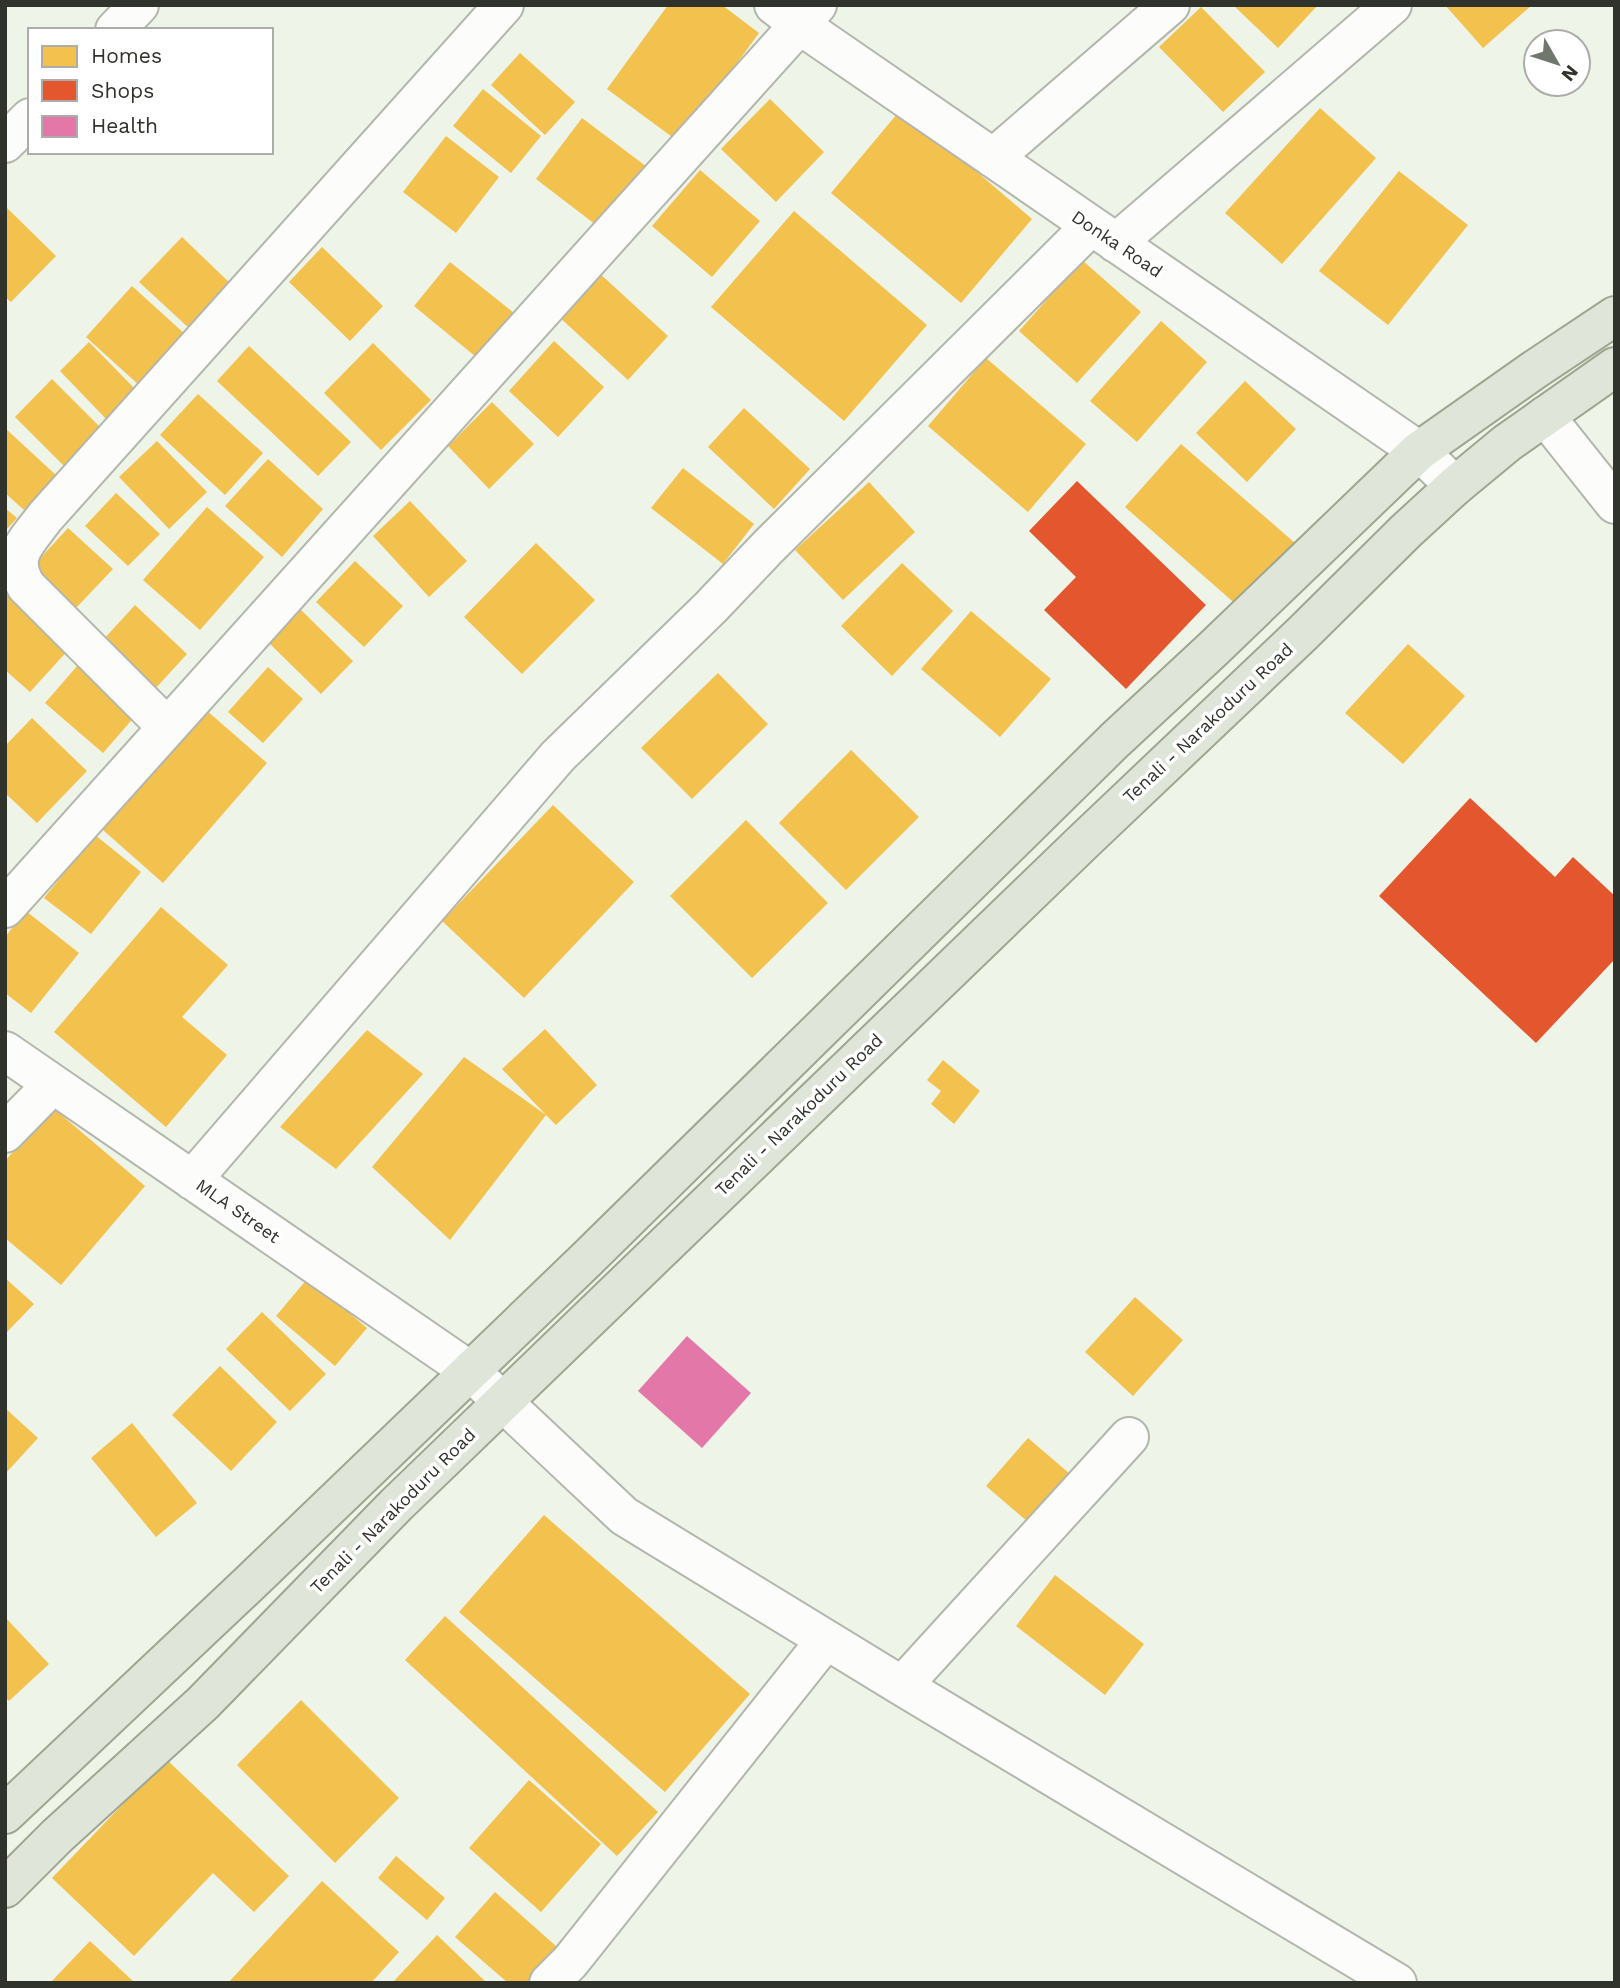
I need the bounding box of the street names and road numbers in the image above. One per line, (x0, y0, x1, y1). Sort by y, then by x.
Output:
street label: Donka Road (1068, 206, 1167, 282)
street label: Tenali - Narakoduru Road (1118, 638, 1297, 807)
street label: Tenali - Narakoduru Road (711, 1029, 887, 1200)
street label: MLA Street (192, 1174, 285, 1247)
street label: Tenali - Narakoduru Road (306, 1424, 479, 1597)

